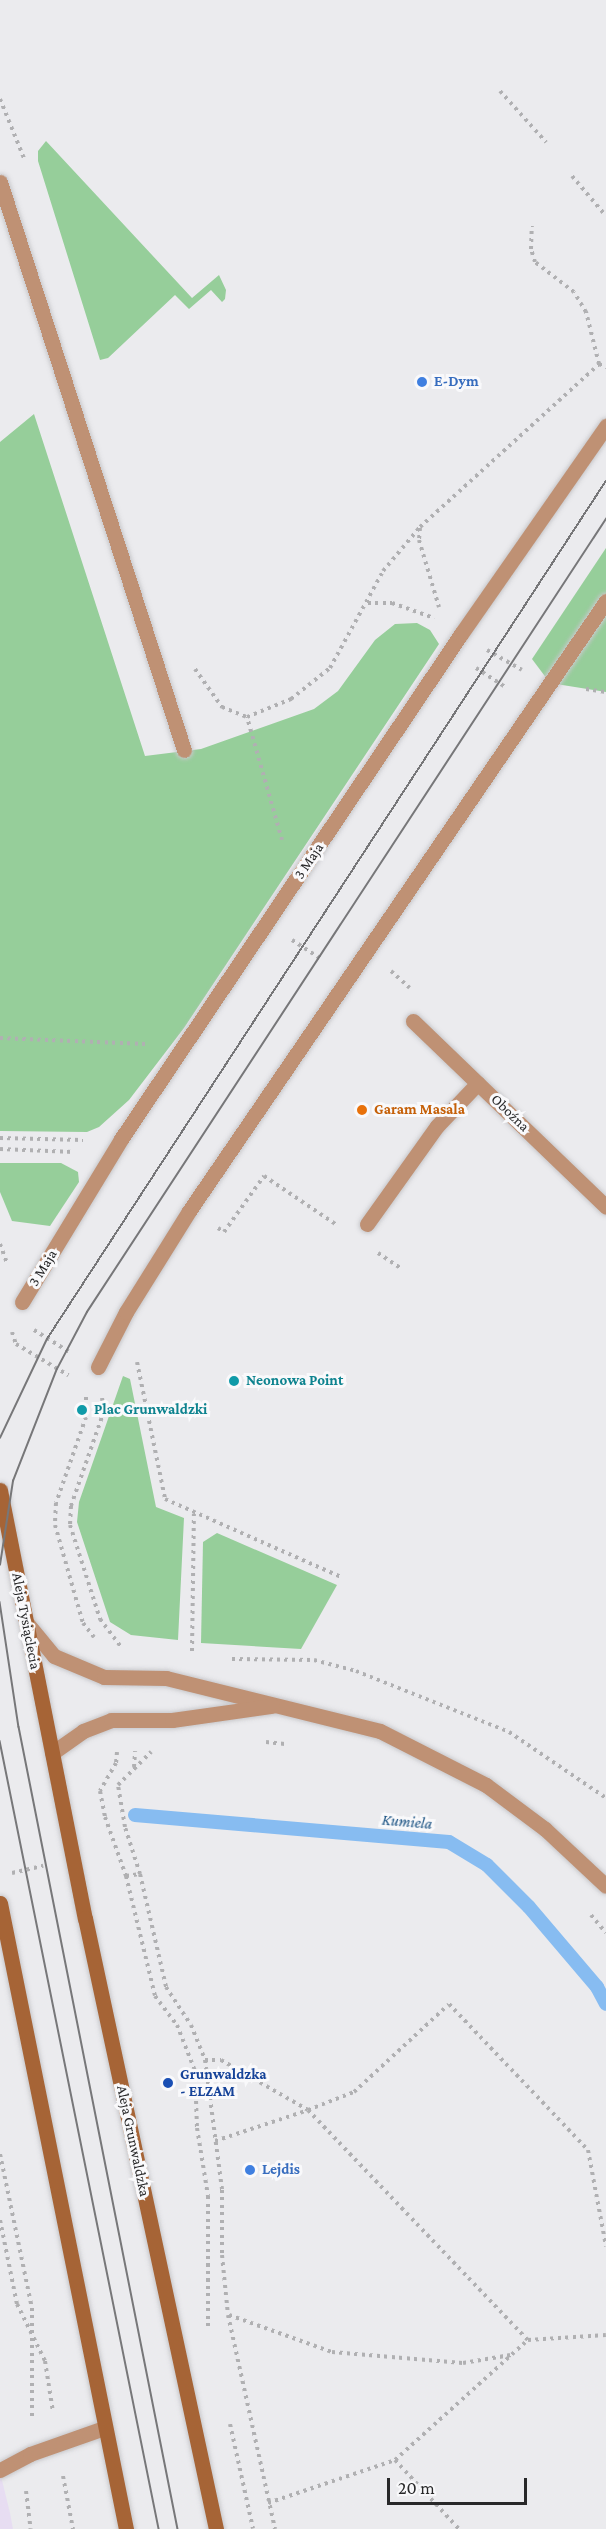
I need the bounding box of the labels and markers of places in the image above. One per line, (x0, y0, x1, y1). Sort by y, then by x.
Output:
place label: E-Dym (434, 373, 479, 391)
marker: E-Dym (415, 375, 429, 389)
place label: Garam Masala (374, 1101, 465, 1119)
marker: Garam Masala (355, 1103, 369, 1117)
place label: Neonowa Point (246, 1372, 343, 1390)
marker: Neonowa Point (227, 1374, 241, 1388)
place label: Plac Grunwaldzki (94, 1401, 207, 1419)
marker: Plac Grunwaldzki (75, 1403, 89, 1417)
place label: Grunwaldzka - ELZAM (180, 2065, 267, 2100)
marker: Grunwaldzka - ELZAM (161, 2076, 175, 2090)
place label: Lejdis (262, 2161, 300, 2179)
marker: Lejdis (243, 2163, 257, 2177)

